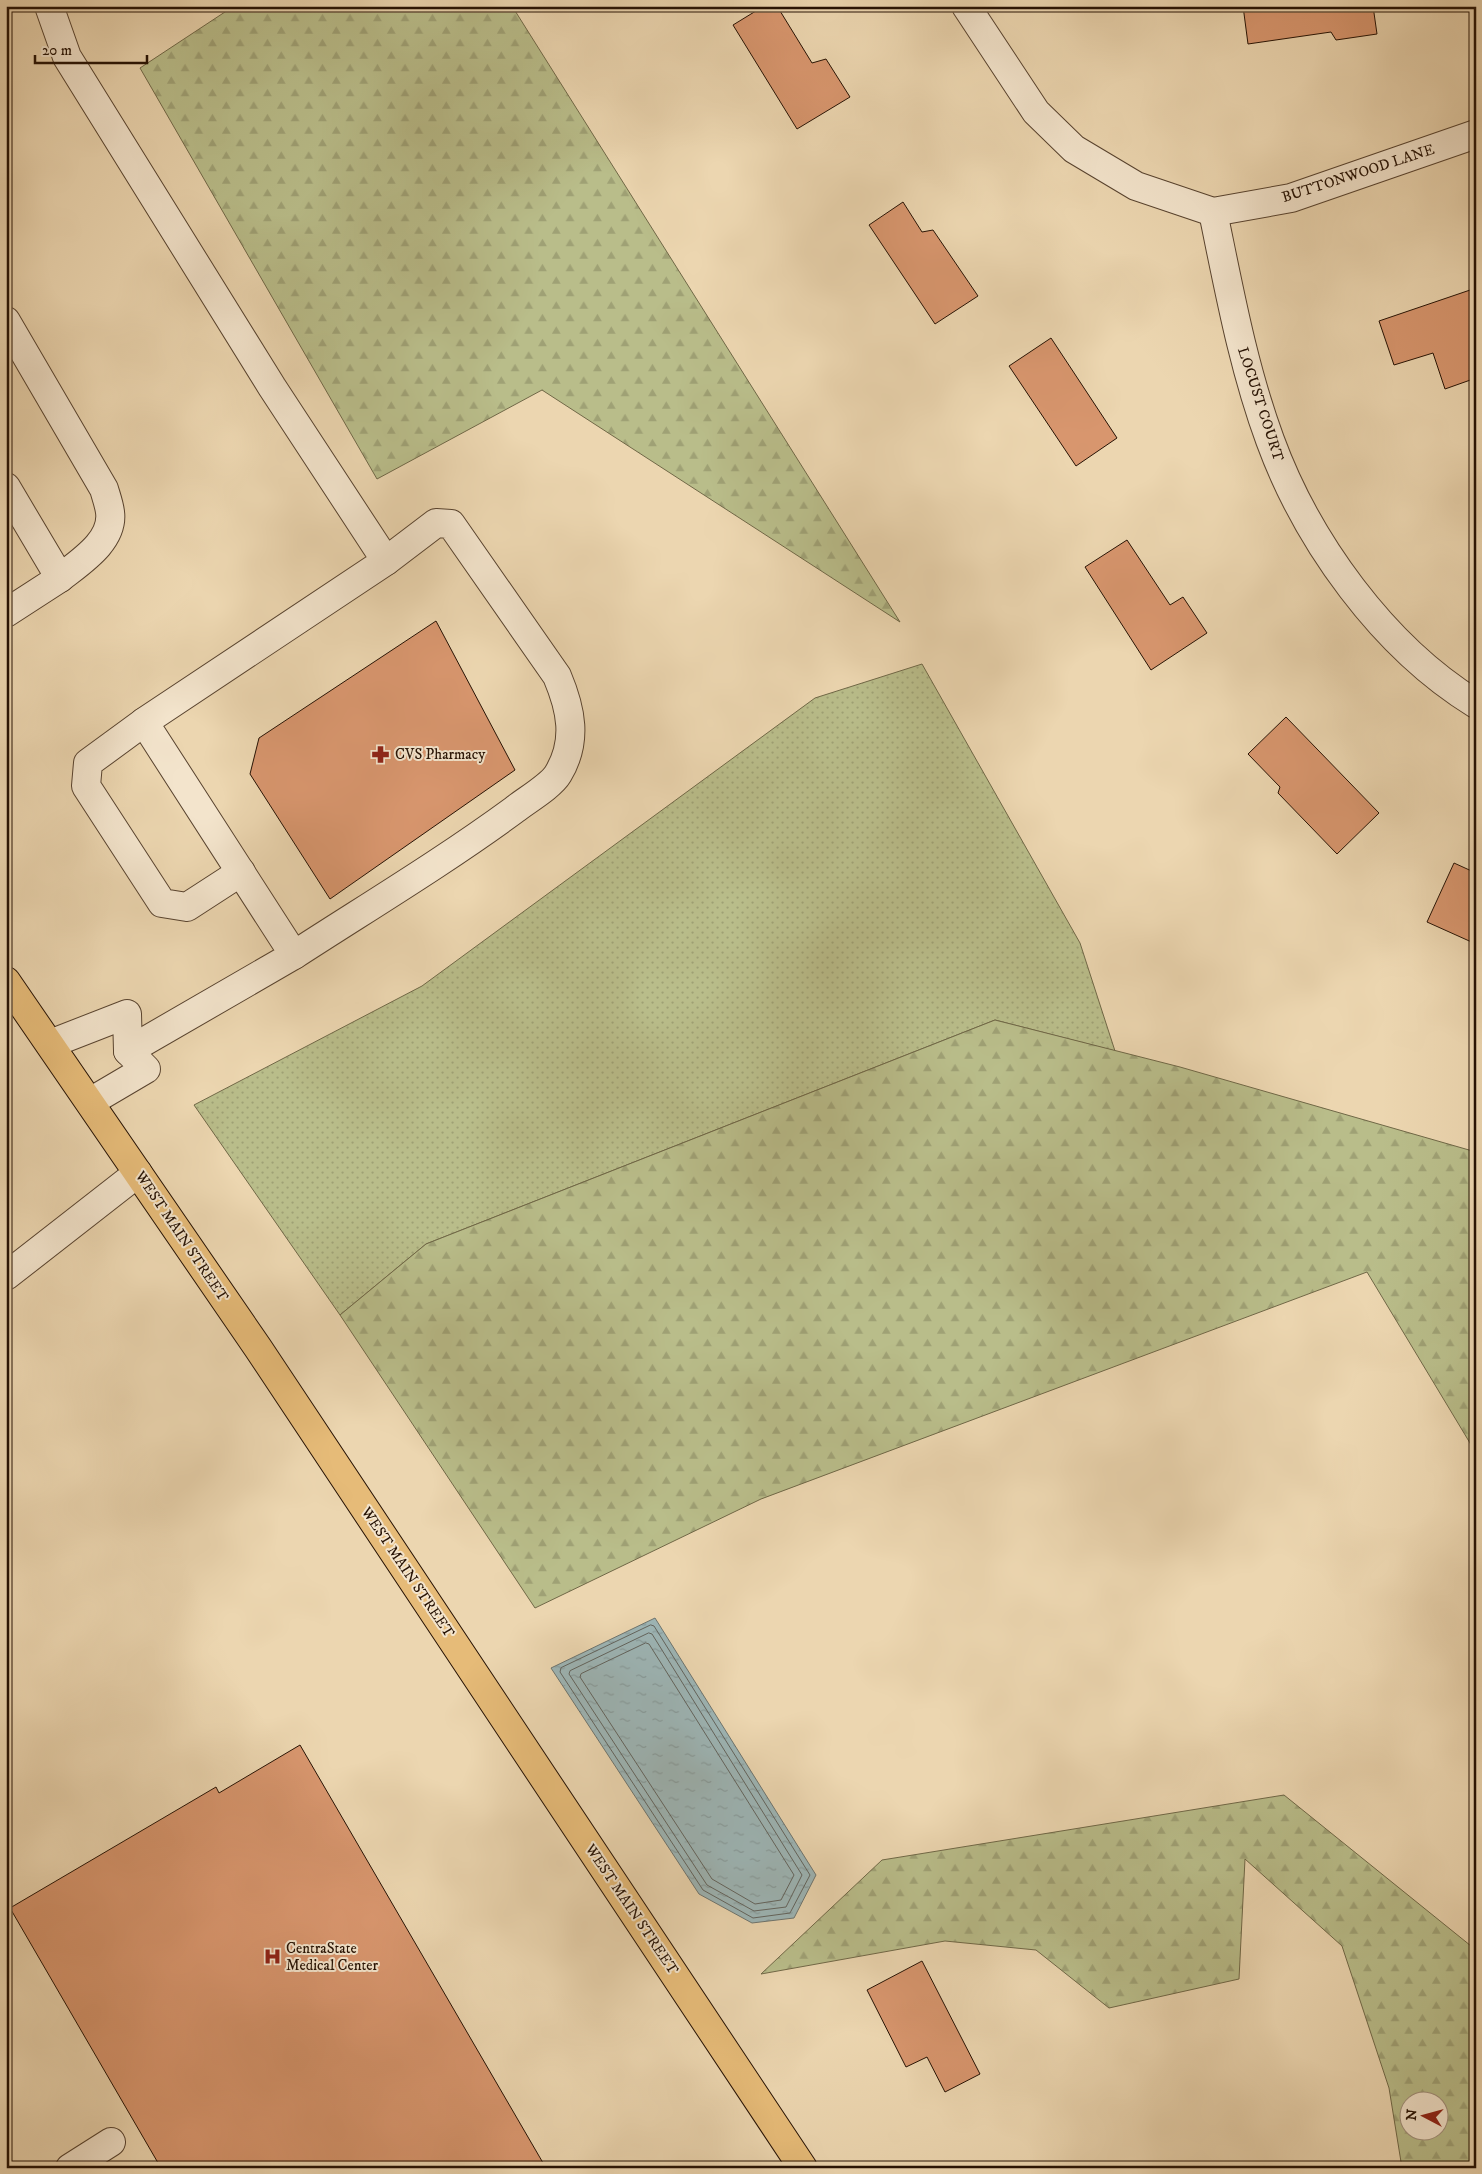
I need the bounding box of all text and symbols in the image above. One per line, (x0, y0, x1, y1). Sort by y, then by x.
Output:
scale bar (35, 32, 148, 64)
text: 20 m (42, 41, 72, 60)
street label: BUTTONWOOD LANE (1279, 140, 1437, 207)
street label: LOCUST COURT (1233, 345, 1288, 464)
pharmacy icon: CVS Pharmacy (371, 744, 391, 764)
place label: CVS Pharmacy (395, 745, 486, 764)
street label: WEST MAIN STREET (130, 1166, 233, 1306)
street label: WEST MAIN STREET (356, 1502, 459, 1642)
street label: WEST MAIN STREET (580, 1839, 683, 1979)
place label: CentraState Medical Center (286, 1939, 379, 1975)
hospital icon: CentraState Medical Center (262, 1947, 282, 1967)
north arrow (1400, 2092, 1450, 2142)
text: N (1403, 2108, 1422, 2121)

